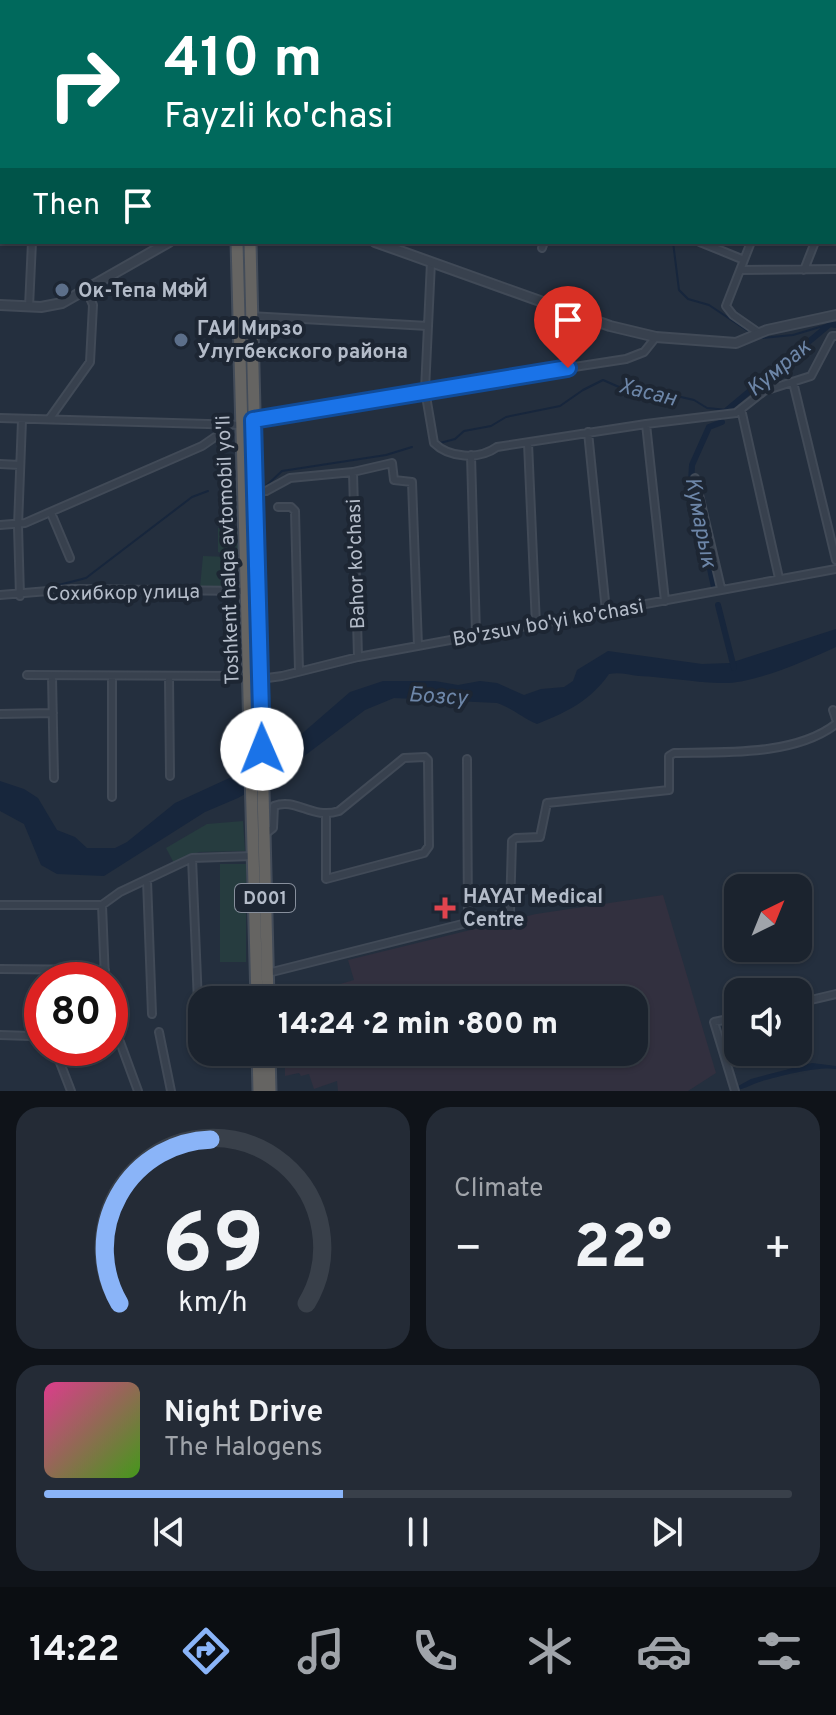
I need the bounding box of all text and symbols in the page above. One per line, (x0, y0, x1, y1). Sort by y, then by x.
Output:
text: 410 m (164, 26, 322, 96)
icon: right (32, 32, 136, 136)
text: Fayzli ko'chasi (164, 95, 393, 141)
icon: arrive (116, 184, 160, 228)
text: Then (32, 188, 100, 225)
place label: Ок-Тепа МФЙ (78, 277, 208, 305)
marker: Ок-Тепа МФЙ (53, 281, 71, 299)
pin (534, 286, 602, 368)
icon: arrive (546, 298, 590, 342)
place label: ГАИ Мирзо Улугбекского района (197, 317, 408, 366)
marker: ГАИ Мирзо Улугбекского района (172, 331, 190, 349)
water label: Кумрак (742, 334, 817, 403)
water label: Хасан (616, 373, 679, 414)
street label: Toshkent halqa avtomobil yo'li (211, 415, 247, 685)
water label: Кумарык (678, 475, 722, 571)
street label: Bahor ko'chasi (342, 498, 372, 630)
street label: Сохибкор улица (46, 580, 200, 608)
street label: Bo'zsuv bo'yi ko'chasi (451, 594, 646, 654)
water label: Бозсу (408, 682, 470, 713)
position arrow (220, 707, 304, 791)
north arrow (724, 874, 812, 962)
map controls (724, 874, 812, 1066)
road number: D001 (235, 884, 295, 912)
place label: HAYAT Medical Centre (463, 885, 603, 934)
marker: HAYAT Medical Centre (434, 897, 456, 919)
speed limit sign: 80 (24, 962, 128, 1066)
button: sound (724, 978, 812, 1066)
text: 14:24 · 2 min · 800 m (278, 1007, 558, 1044)
text: Climate (454, 1173, 543, 1206)
text: 69 (162, 1197, 264, 1302)
text: 22° (574, 1213, 672, 1289)
text: − (454, 1223, 482, 1279)
text: + (764, 1223, 792, 1279)
text: km/h (178, 1286, 248, 1322)
text: Night Drive (164, 1395, 323, 1432)
text: The Halogens (164, 1432, 323, 1465)
icon: previous (147, 1510, 191, 1554)
icon: pause (396, 1510, 440, 1554)
icon: next (645, 1510, 689, 1554)
icon: directions (178, 1623, 234, 1679)
icon: music (293, 1623, 349, 1679)
icon: phone (407, 1623, 463, 1679)
icon: climate (522, 1623, 578, 1679)
icon: car (636, 1623, 692, 1679)
icon: filters (751, 1623, 807, 1679)
text: 14:22 (29, 1628, 120, 1674)

